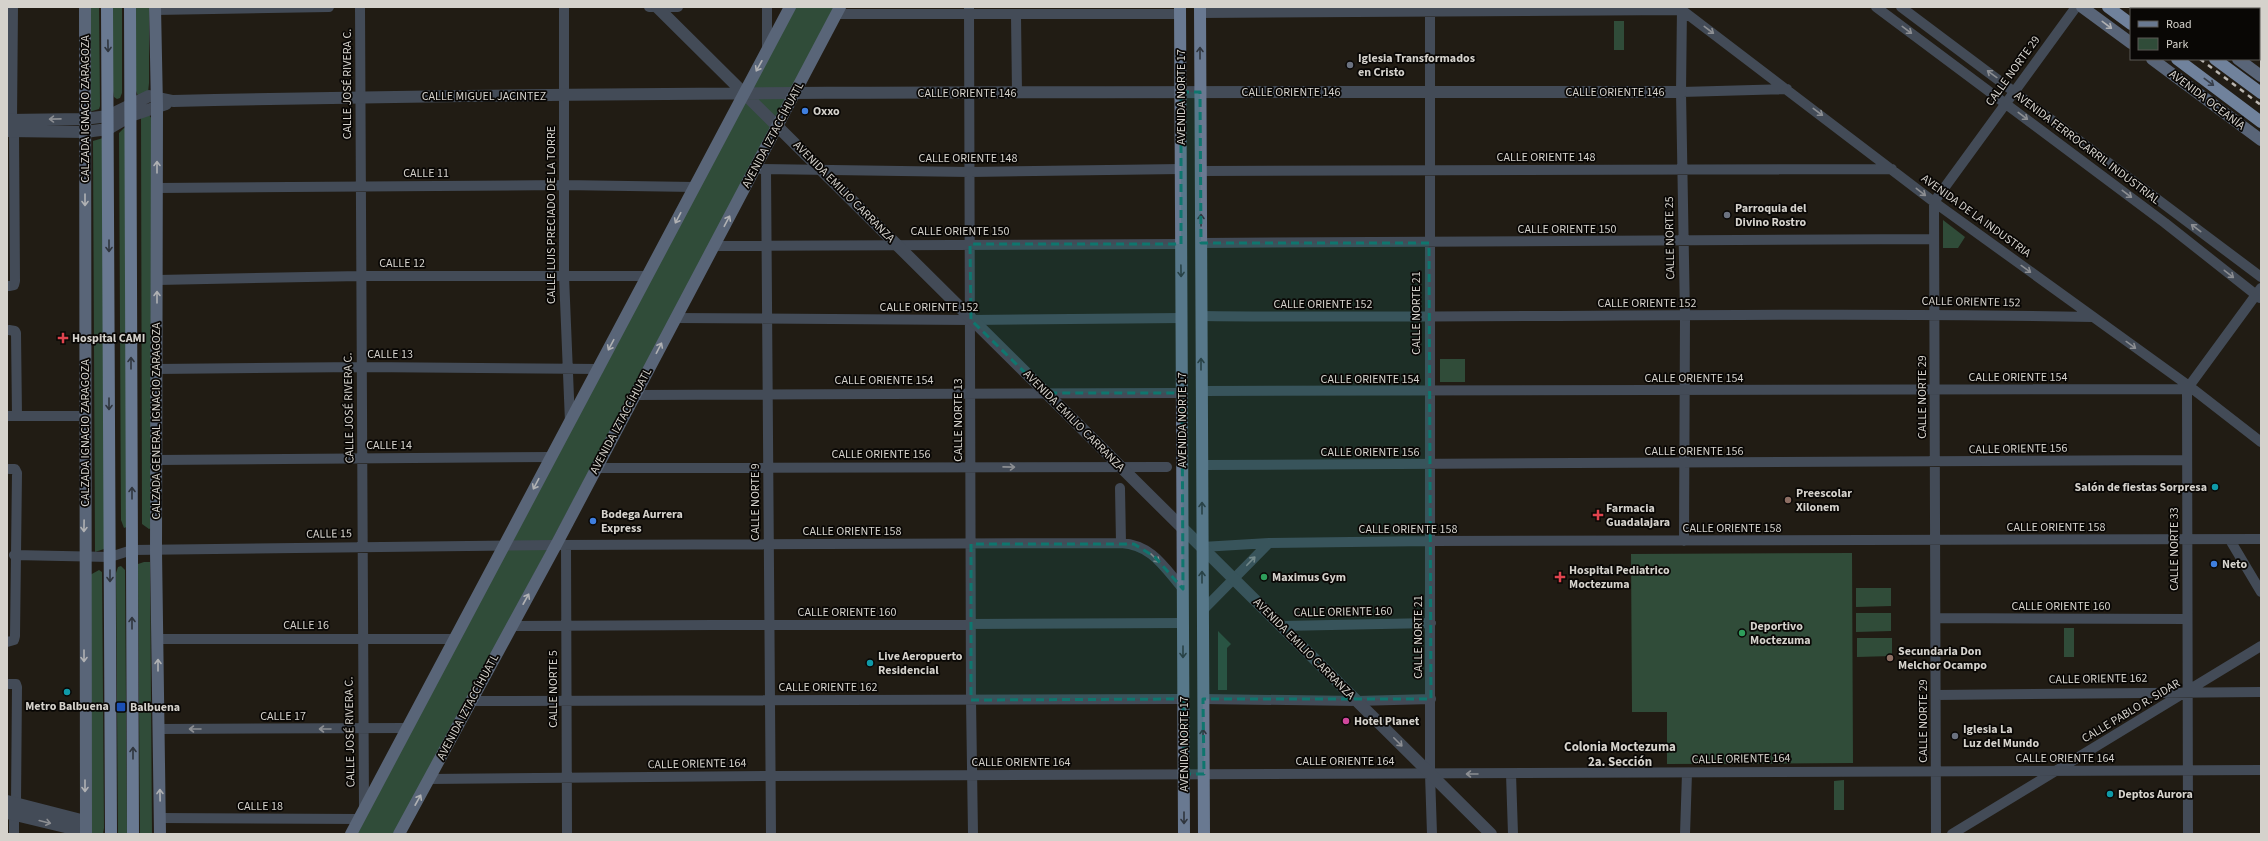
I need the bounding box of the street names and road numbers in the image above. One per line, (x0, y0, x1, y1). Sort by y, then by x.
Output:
street label: CALLE JOSÉ RIVERA C. (339, 29, 356, 139)
street label: CALLE NORTE 29 (1982, 32, 2044, 110)
street label: CALZADA IGNACIO ZARAGOZA (77, 35, 94, 183)
street label: AVENIDA NORTE 17 (1173, 49, 1190, 145)
street label: AVENIDA OCEANÍA (2166, 66, 2249, 134)
street label: AVENIDA IZTACCÍHUATL (738, 79, 808, 191)
street label: CALLE ORIENTE 146 (1242, 84, 1340, 101)
street label: CALLE ORIENTE 146 (1566, 84, 1664, 101)
street label: CALLE ORIENTE 146 (918, 85, 1016, 102)
street label: AVENIDA FERROCARRIL INDUSTRIAL (2010, 87, 2164, 209)
street label: CALLE MIGUEL JACINTEZ (422, 88, 546, 105)
street label: CALLE LUIS PRECIADO DE LA TORRE (543, 126, 560, 304)
street label: AVENIDA EMILIO CARRANZA (789, 137, 899, 247)
street label: CALLE ORIENTE 148 (1497, 149, 1595, 166)
street label: CALLE ORIENTE 148 (919, 150, 1017, 167)
street label: CALLE 11 (403, 165, 449, 182)
street label: AVENIDA DE LA INDUSTRIA (1918, 170, 2035, 262)
street label: CALLE NORTE 25 (1661, 196, 1679, 280)
street label: CALLE ORIENTE 150 (1518, 221, 1616, 238)
street label: CALLE ORIENTE 150 (911, 223, 1009, 240)
street label: CALLE 12 (379, 255, 425, 272)
street label: CALLE NORTE 21 (1408, 271, 1425, 355)
street label: CALLE ORIENTE 152 (1921, 293, 2021, 311)
street label: CALLE ORIENTE 152 (1598, 295, 1696, 312)
street label: CALLE ORIENTE 152 (1274, 296, 1372, 313)
street label: CALLE ORIENTE 152 (880, 299, 978, 316)
street label: CALZADA GENERAL IGNACIO ZARAGOZA (148, 322, 165, 519)
street label: CALLE 13 (367, 346, 413, 363)
street label: CALLE JOSÉ RIVERA C. (340, 353, 358, 463)
street label: CALLE NORTE 29 (1914, 355, 1931, 439)
street label: CALZADA IGNACIO ZARAGOZA (77, 359, 94, 507)
street label: AVENIDA IZTACCÍHUATL (586, 365, 656, 477)
street label: AVENIDA EMILIO CARRANZA (1019, 366, 1129, 476)
street label: CALLE ORIENTE 154 (1969, 369, 2067, 386)
street label: CALLE ORIENTE 154 (1645, 370, 1743, 387)
street label: CALLE ORIENTE 154 (1321, 371, 1419, 388)
street label: CALLE ORIENTE 154 (835, 372, 933, 389)
street label: AVENIDA NORTE 17 (1174, 372, 1191, 468)
street label: CALLE NORTE 13 (950, 378, 967, 462)
street label: CALLE 14 (366, 437, 412, 454)
street label: CALLE ORIENTE 156 (1968, 440, 2068, 458)
street label: CALLE ORIENTE 156 (1645, 443, 1743, 460)
street label: CALLE ORIENTE 156 (1321, 444, 1419, 461)
street label: CALLE ORIENTE 156 (832, 446, 930, 463)
street label: CALLE NORTE 9 (747, 463, 764, 541)
street label: CALLE NORTE 33 (2166, 507, 2183, 591)
street label: CALLE ORIENTE 158 (2007, 519, 2105, 536)
street label: CALLE ORIENTE 158 (1683, 520, 1781, 537)
street label: CALLE ORIENTE 158 (1359, 521, 1457, 538)
street label: CALLE ORIENTE 158 (803, 523, 901, 540)
street label: CALLE 15 (306, 525, 352, 543)
street label: AVENIDA EMILIO CARRANZA (1249, 594, 1359, 704)
street label: CALLE NORTE 21 (1410, 595, 1427, 679)
street label: CALLE ORIENTE 160 (2012, 598, 2110, 615)
street label: CALLE ORIENTE 160 (1293, 603, 1393, 621)
street label: CALLE ORIENTE 160 (798, 604, 896, 621)
street label: CALLE 16 (283, 617, 329, 634)
street label: CALLE NORTE 5 (545, 650, 562, 728)
street label: AVENIDA IZTACCÍHUATL (433, 651, 503, 763)
street label: CALLE ORIENTE 162 (2048, 670, 2148, 688)
street label: CALLE PABLO R. SIDAR (2079, 675, 2183, 747)
street label: CALLE JOSÉ RIVERA C. (341, 677, 359, 787)
street label: CALLE ORIENTE 162 (779, 679, 877, 696)
street label: CALLE NORTE 29 (1915, 679, 1932, 763)
street label: AVENIDA NORTE 17 (1176, 696, 1193, 792)
street label: CALLE 17 (260, 708, 306, 725)
street label: CALLE ORIENTE 164 (1691, 750, 1791, 768)
street label: CALLE ORIENTE 164 (2016, 750, 2114, 767)
street label: CALLE ORIENTE 164 (1296, 753, 1394, 770)
street label: CALLE ORIENTE 164 (972, 754, 1070, 771)
street label: CALLE ORIENTE 164 (647, 755, 747, 773)
street label: CALLE 18 (237, 798, 283, 815)

